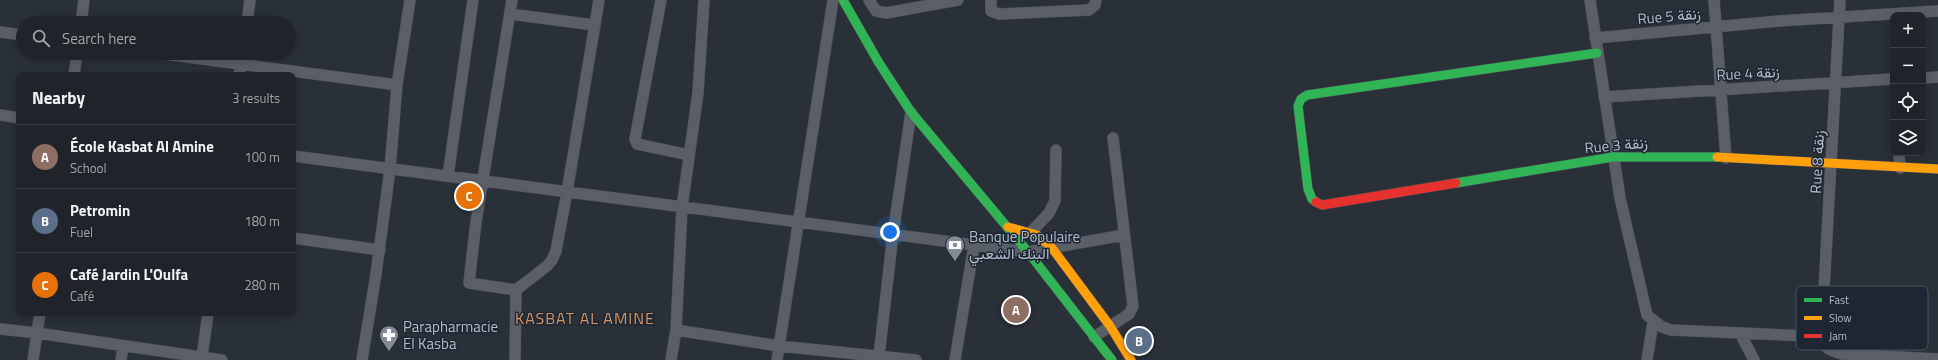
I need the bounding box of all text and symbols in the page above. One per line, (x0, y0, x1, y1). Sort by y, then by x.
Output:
street label: Rue 5 زنقة (1636, 2, 1702, 30)
map controls (1890, 12, 1926, 156)
button: + (1890, 12, 1926, 48)
search box (16, 16, 296, 60)
icon: search (30, 27, 52, 49)
text: Search here (62, 27, 136, 50)
button: − (1890, 48, 1926, 84)
street label: Rue 4 زنقة (1716, 60, 1780, 86)
button: locate (1890, 84, 1926, 120)
text: Nearby (32, 85, 85, 111)
text: 3 results (232, 88, 280, 108)
button: layers (1890, 120, 1926, 156)
street label: Rue 8 زنقة (1804, 130, 1830, 194)
street label: Rue 3 زنقة (1583, 131, 1649, 159)
text: École Kasbat Al Amine (70, 135, 214, 158)
text: A (41, 147, 49, 167)
text: 100 m (244, 147, 280, 167)
text: School (70, 158, 106, 178)
pin: C (456, 181, 482, 211)
text: Petromin (70, 199, 130, 222)
text: B (41, 211, 49, 231)
text: 180 m (244, 211, 280, 231)
text: Fuel (70, 222, 93, 242)
your location (880, 222, 900, 242)
place label: Banque Populaire البنك الشعبي (969, 225, 1080, 267)
bank icon: Banque Populaire البنك الشعبي (944, 234, 966, 262)
text: Café Jardin L'Oulfa (70, 263, 188, 286)
text: C (41, 275, 49, 295)
text: 280 m (244, 275, 280, 295)
text: Café (70, 286, 94, 306)
legend (1796, 286, 1928, 350)
text: Fast (1829, 292, 1849, 308)
pin: A (1003, 295, 1029, 325)
district label: KASBAT AL AMINE (515, 306, 655, 330)
text: Slow (1829, 310, 1852, 326)
place label: Parapharmacie El Kasba (403, 315, 498, 355)
pharmacy icon: Parapharmacie El Kasba (378, 324, 400, 352)
pin: B (1126, 326, 1152, 356)
text: Jam (1829, 328, 1847, 344)

